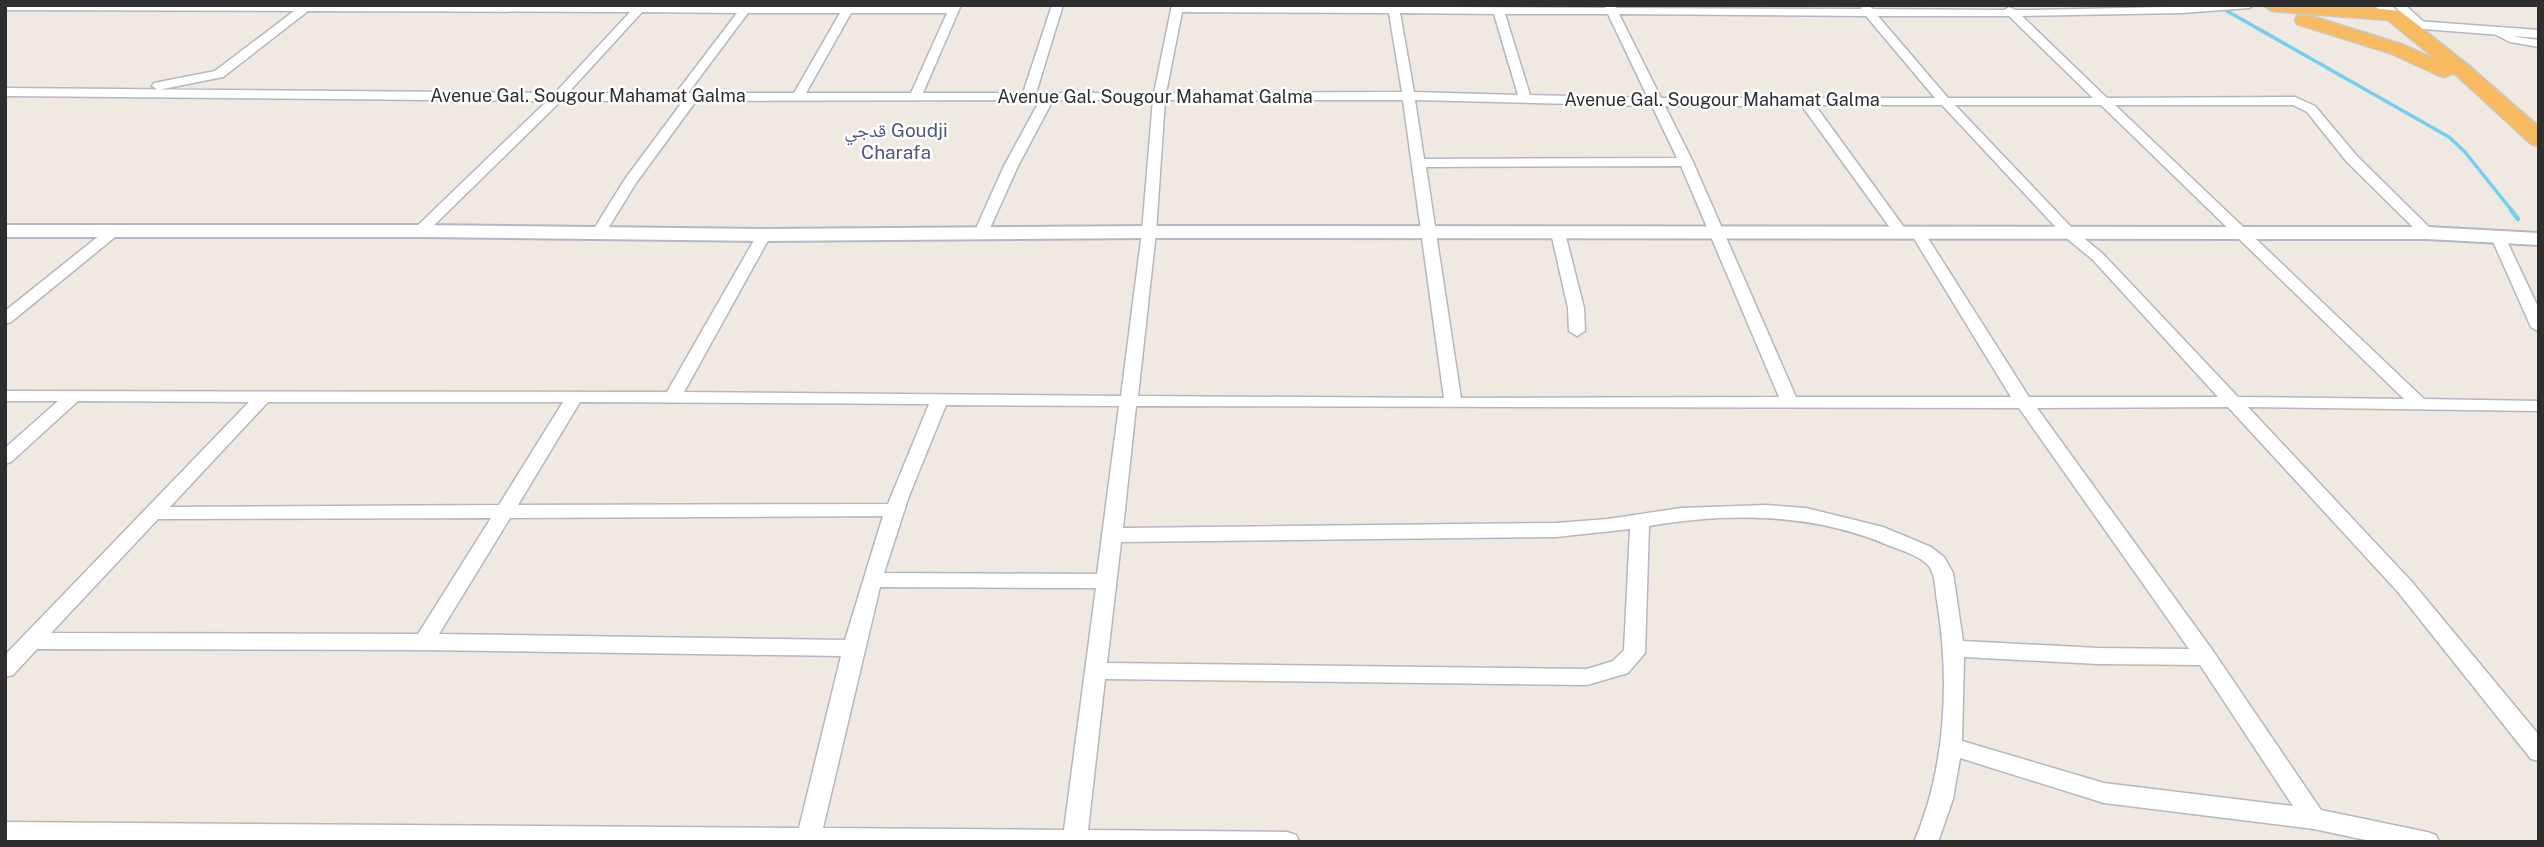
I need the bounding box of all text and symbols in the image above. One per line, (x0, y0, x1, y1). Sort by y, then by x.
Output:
street label: Avenue Gal. Sougour Mahamat Galma (430, 85, 746, 106)
street label: Avenue Gal. Sougour Mahamat Galma (997, 86, 1313, 107)
street label: Avenue Gal. Sougour Mahamat Galma (1564, 89, 1880, 110)
district label: قدجي Goudji Charafa (844, 119, 948, 163)

